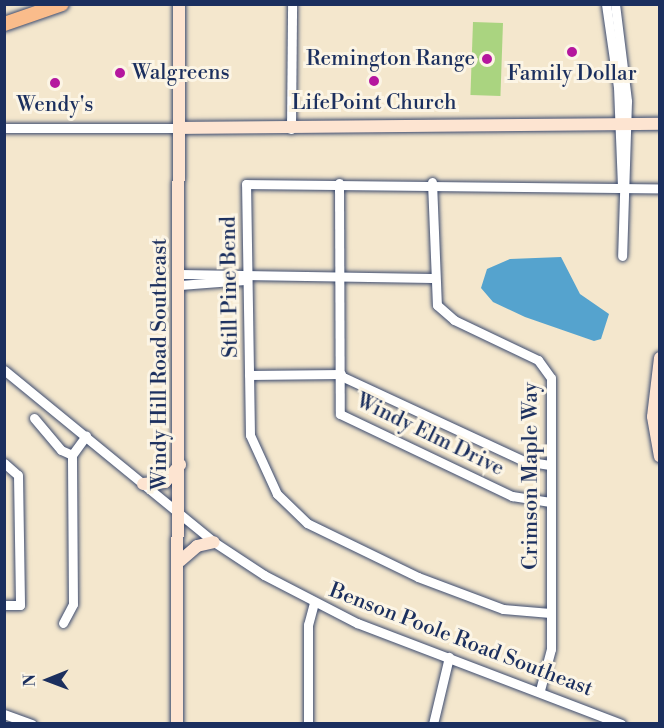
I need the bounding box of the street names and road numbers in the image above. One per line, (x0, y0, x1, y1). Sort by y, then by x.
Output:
street label: Still Pine Bend (216, 216, 244, 358)
street label: Windy Hill Road Southeast (147, 238, 173, 490)
street label: Crimson Maple Way (518, 382, 544, 570)
street label: Windy Elm Drive (352, 388, 508, 482)
street label: Benson Poole Road Southeast (326, 578, 596, 702)

